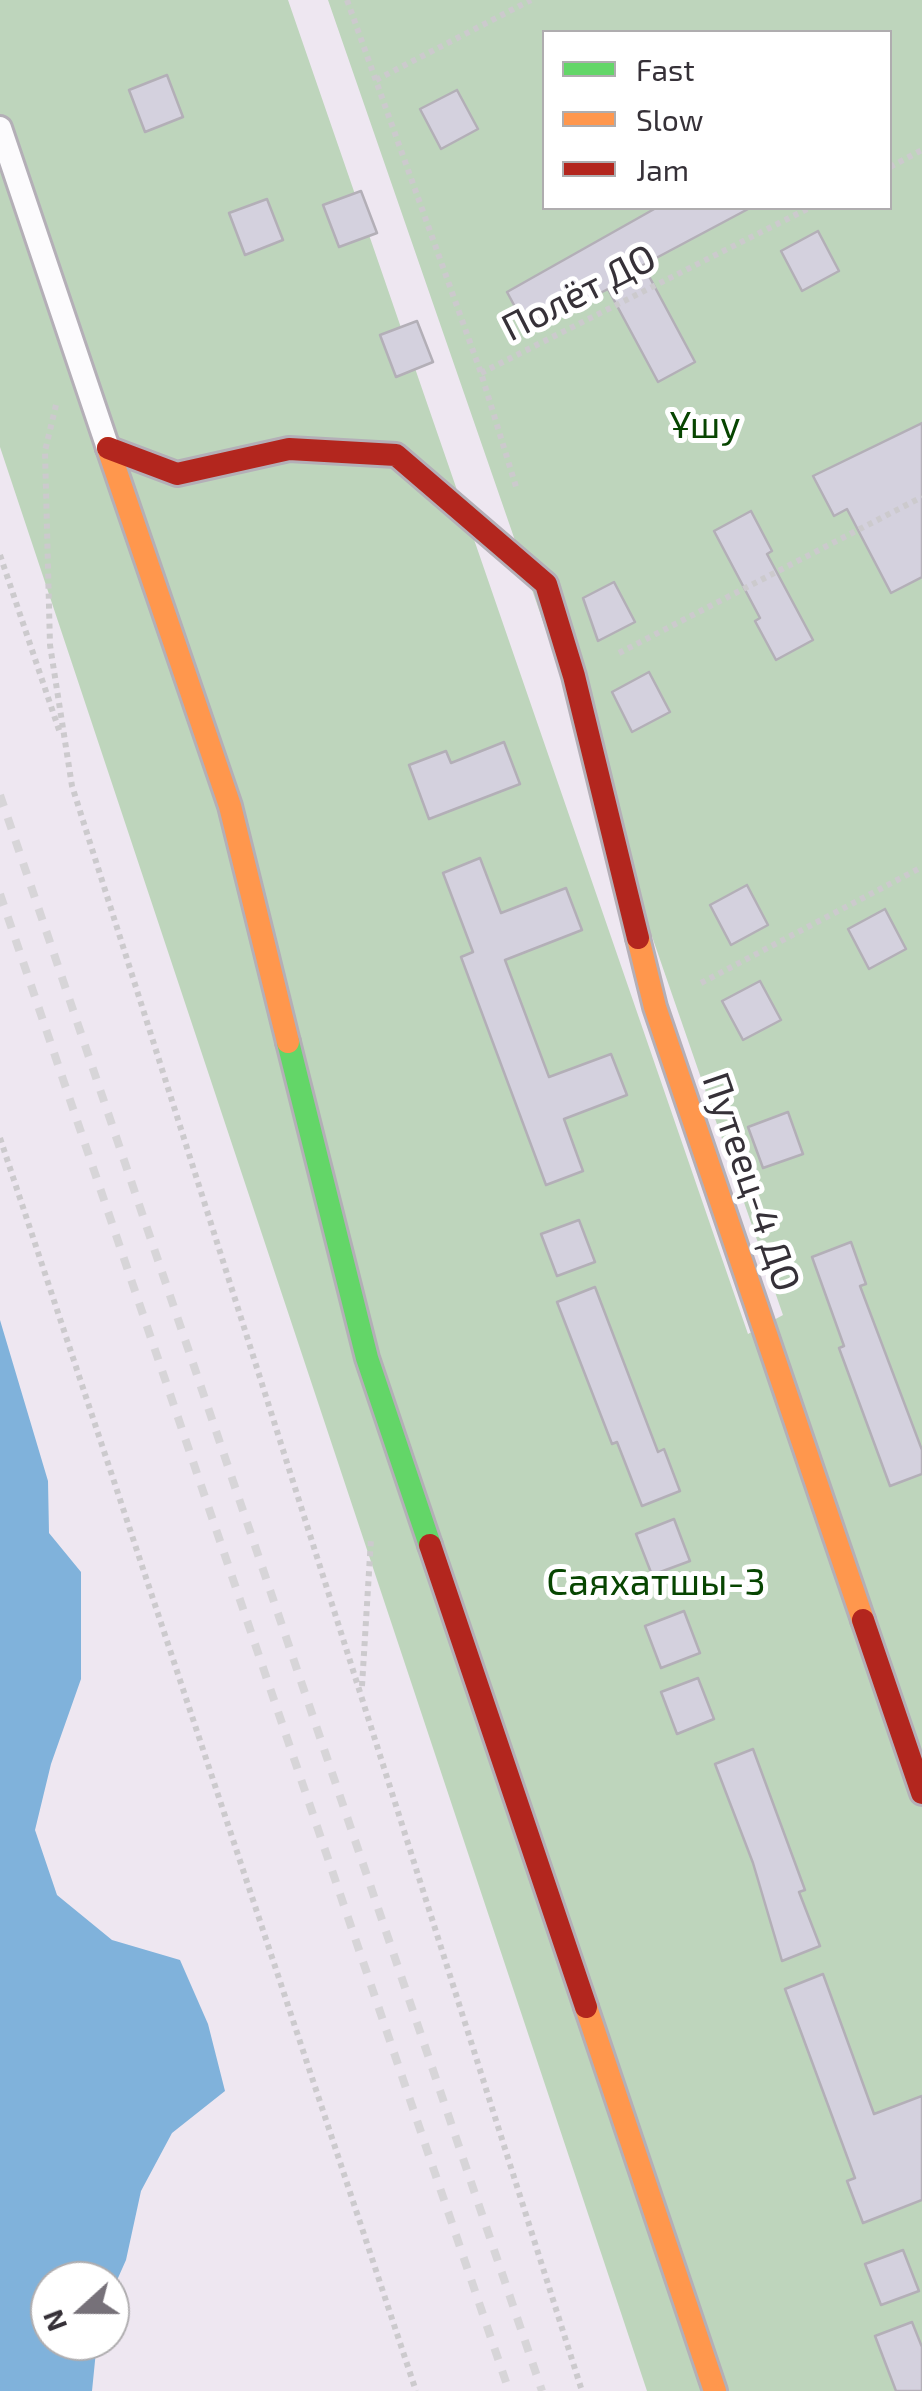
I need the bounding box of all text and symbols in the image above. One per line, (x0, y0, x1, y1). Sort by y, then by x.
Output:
legend (542, 30, 892, 210)
text: Fast (636, 51, 695, 87)
text: Slow (636, 101, 703, 137)
text: Jam (636, 151, 689, 187)
street label: Полёт ДО (494, 235, 664, 351)
park label: Ұшу (670, 402, 740, 448)
street label: Путеец-4 ДО (692, 1067, 810, 1297)
park label: Саяхатшы-3 (546, 1559, 766, 1605)
north arrow (30, 2261, 130, 2361)
text: N (34, 2306, 73, 2337)

